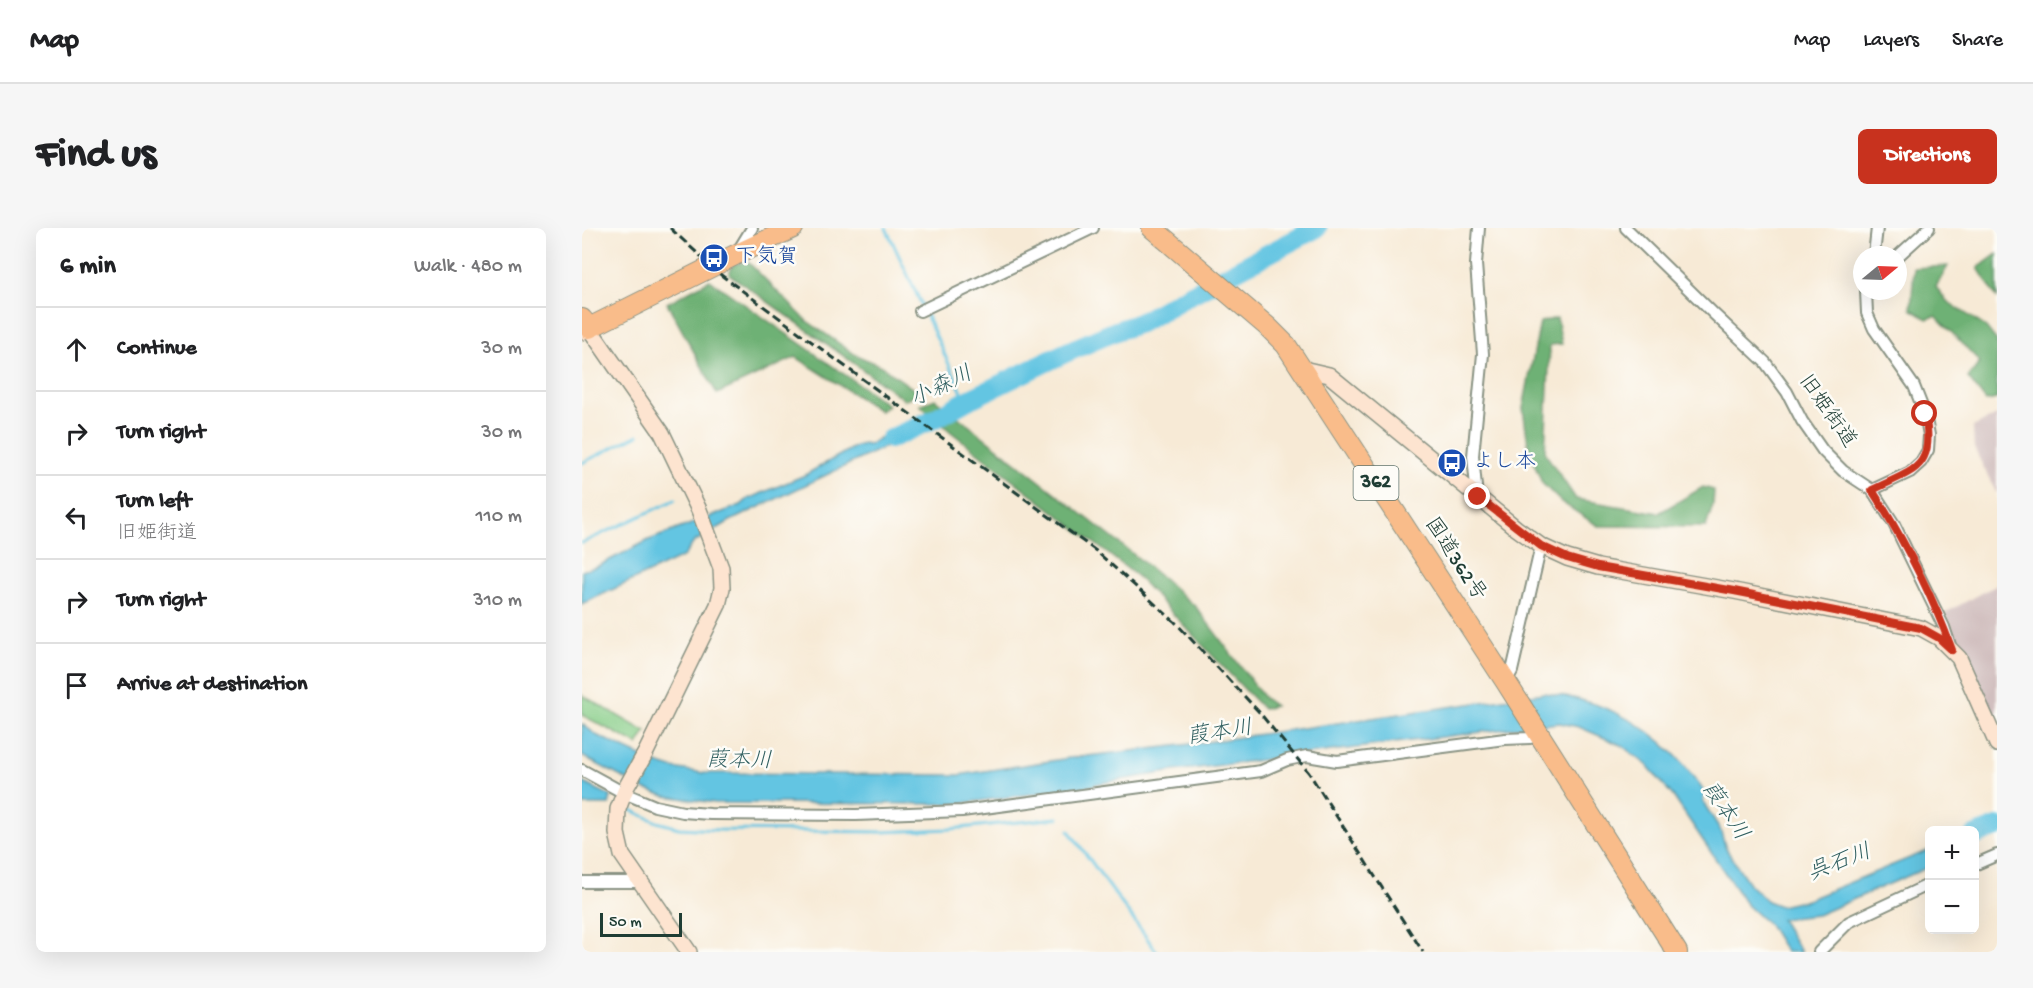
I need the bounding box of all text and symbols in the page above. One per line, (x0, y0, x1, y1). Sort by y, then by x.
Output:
text: Map (30, 25, 79, 58)
text: Map (1794, 29, 1830, 54)
text: Layers (1863, 29, 1919, 54)
text: Share (1952, 29, 2003, 54)
button: Directions (1858, 129, 1997, 184)
text: Find us (36, 132, 156, 181)
bus stop icon: 下気賀 (698, 242, 730, 274)
place label: 下気賀 (735, 245, 798, 271)
north arrow (1853, 246, 1907, 300)
text: 6 min (60, 252, 116, 283)
text: Walk · 480 m (414, 256, 522, 279)
icon: ahead (60, 333, 93, 366)
text: Continue (117, 336, 197, 362)
text: 30 m (481, 338, 522, 361)
water label: 小森川 (906, 361, 977, 414)
street label: 旧姫街道 (1792, 370, 1861, 454)
route start (1911, 400, 1937, 426)
icon: right (60, 417, 93, 450)
text: Turn right (117, 420, 205, 446)
text: 30 m (481, 422, 522, 445)
bus stop icon: よし本 (1436, 447, 1468, 479)
place label: よし本 (1473, 450, 1536, 476)
road number: 362 (1354, 466, 1398, 500)
route end (1464, 483, 1490, 509)
text: Turn left (117, 489, 191, 515)
icon: left (60, 501, 93, 534)
text: 110 m (476, 506, 522, 529)
street label: 国道362号 (1418, 513, 1491, 607)
text: 旧姫街道 (117, 523, 197, 546)
icon: right (60, 585, 93, 618)
text: Turn right (117, 588, 205, 614)
text: 310 m (473, 590, 522, 613)
icon: arrive (60, 669, 93, 702)
text: Arrive at destination (117, 672, 307, 698)
water label: 葭本川 (1185, 715, 1255, 752)
water label: 葭本川 (706, 747, 772, 776)
water label: 葭本川 (1695, 777, 1754, 847)
map controls (1925, 826, 1979, 934)
button: + (1925, 826, 1979, 880)
water label: 呉石川 (1805, 840, 1875, 888)
button: − (1925, 880, 1979, 934)
scale bar (600, 910, 682, 938)
text: 50 m (609, 914, 642, 933)

